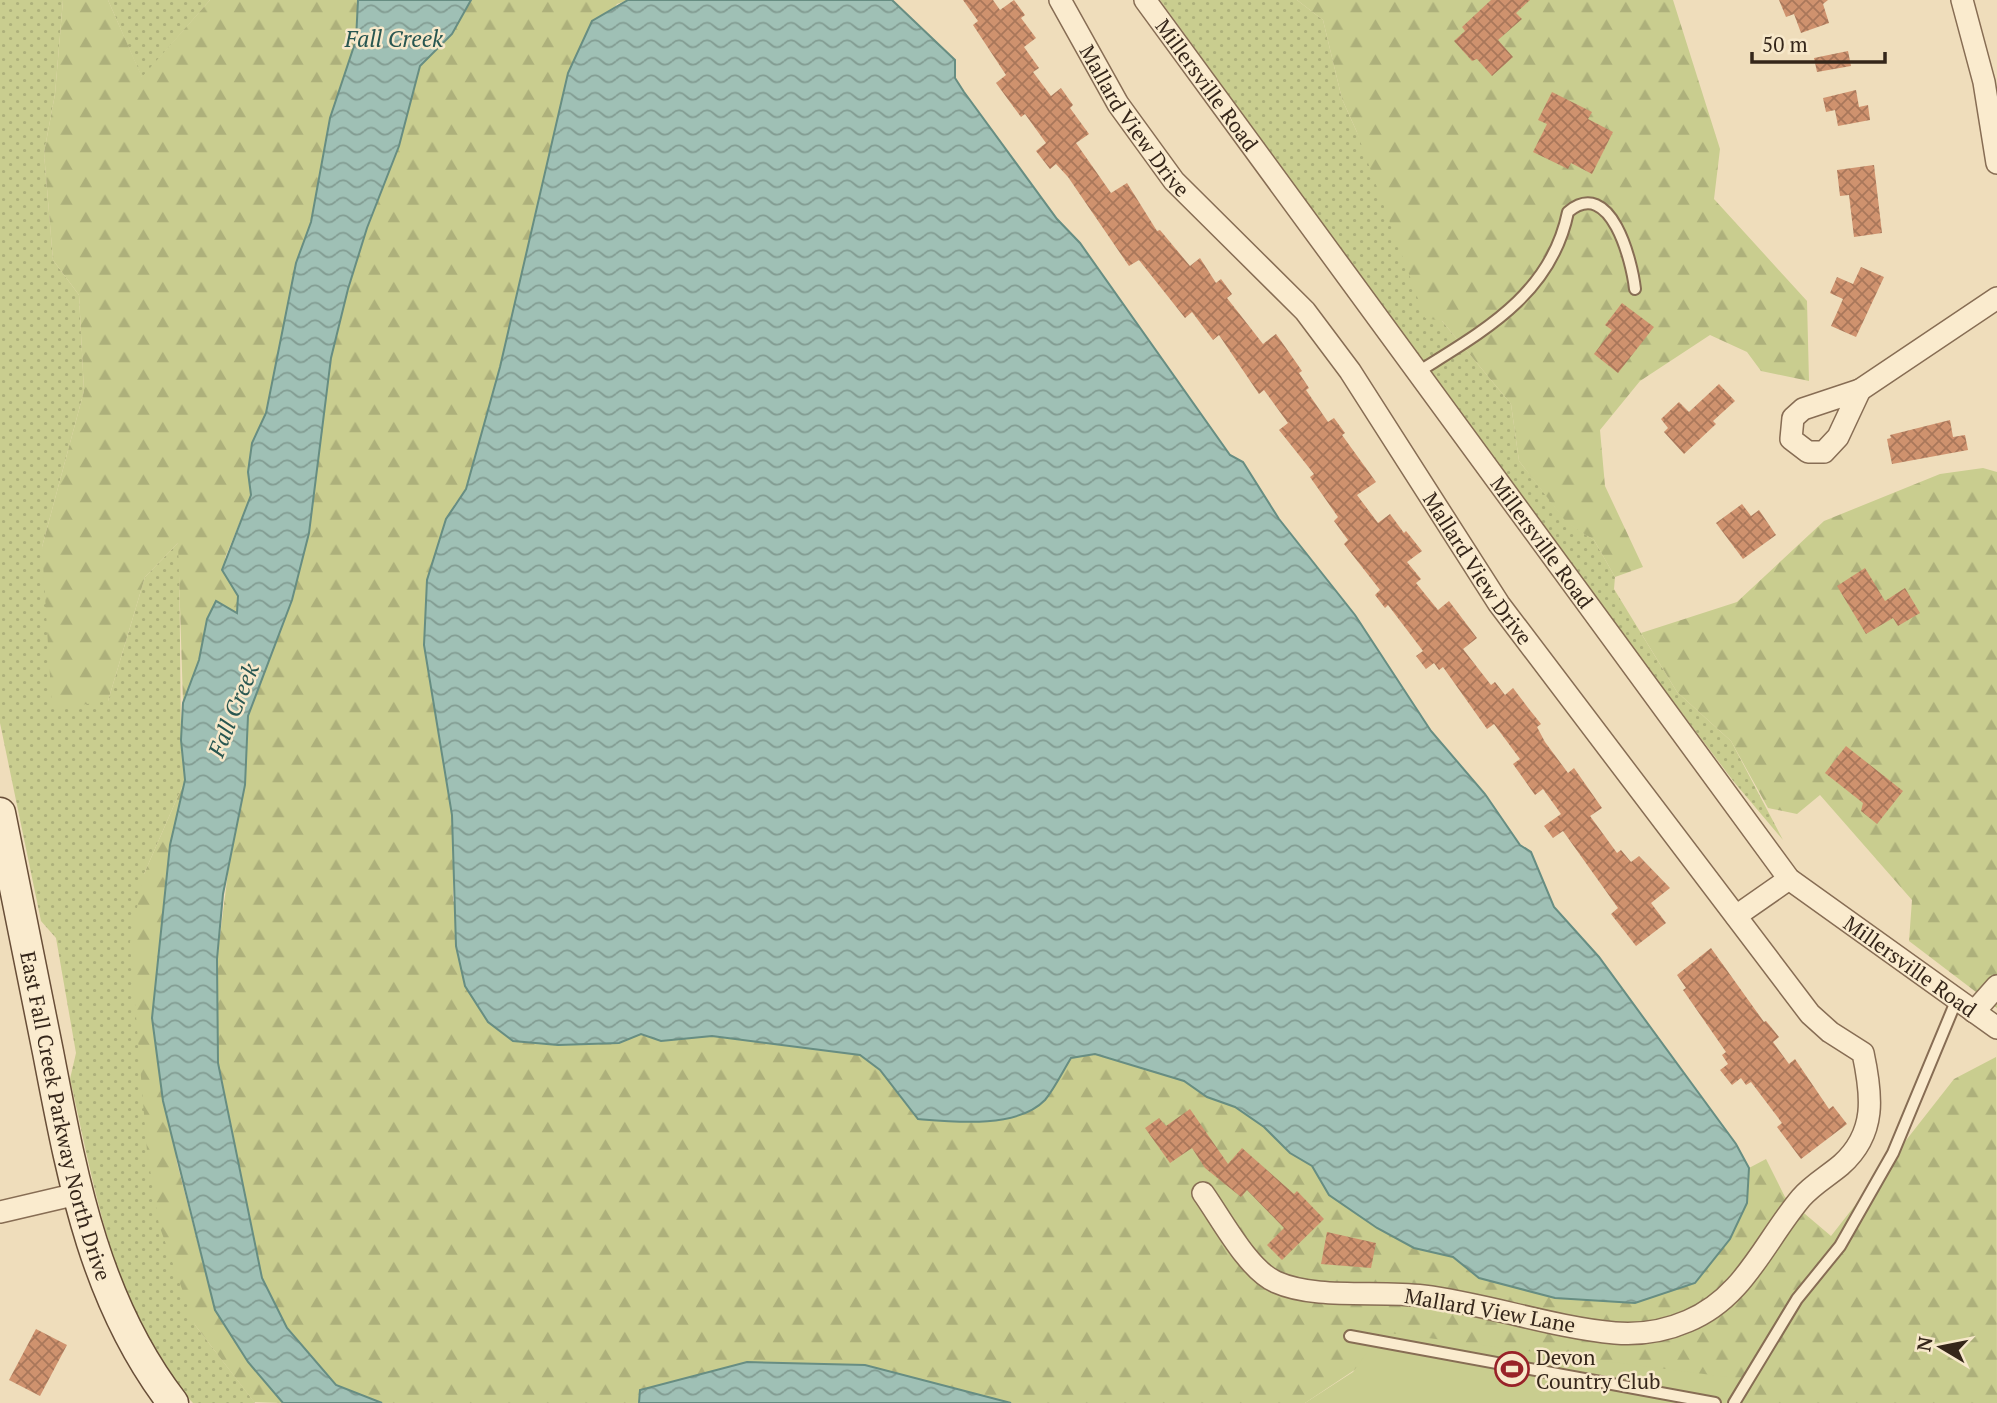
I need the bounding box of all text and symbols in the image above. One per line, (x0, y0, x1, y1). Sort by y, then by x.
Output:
street label: Millersville Road (1149, 13, 1265, 157)
scale bar (1752, 21, 1885, 65)
water label: Fall Creek (344, 23, 444, 54)
text: 50 m (1762, 30, 1808, 58)
street label: Mallard View Drive (1074, 39, 1196, 203)
street label: Millersville Road (1484, 470, 1600, 614)
street label: Mallard View Drive (1417, 487, 1539, 650)
water label: Fall Creek (200, 658, 266, 762)
street label: Millersville Road (1838, 909, 1983, 1023)
street label: East Fall Creek Parkway North Drive (14, 949, 118, 1285)
street label: Mallard View Lane (1402, 1281, 1578, 1339)
north arrow (1906, 1312, 1976, 1382)
text: N (1910, 1334, 1937, 1353)
place label: Devon Country Club (1536, 1343, 1660, 1395)
sports icon: Devon Country Club (1493, 1350, 1531, 1388)

